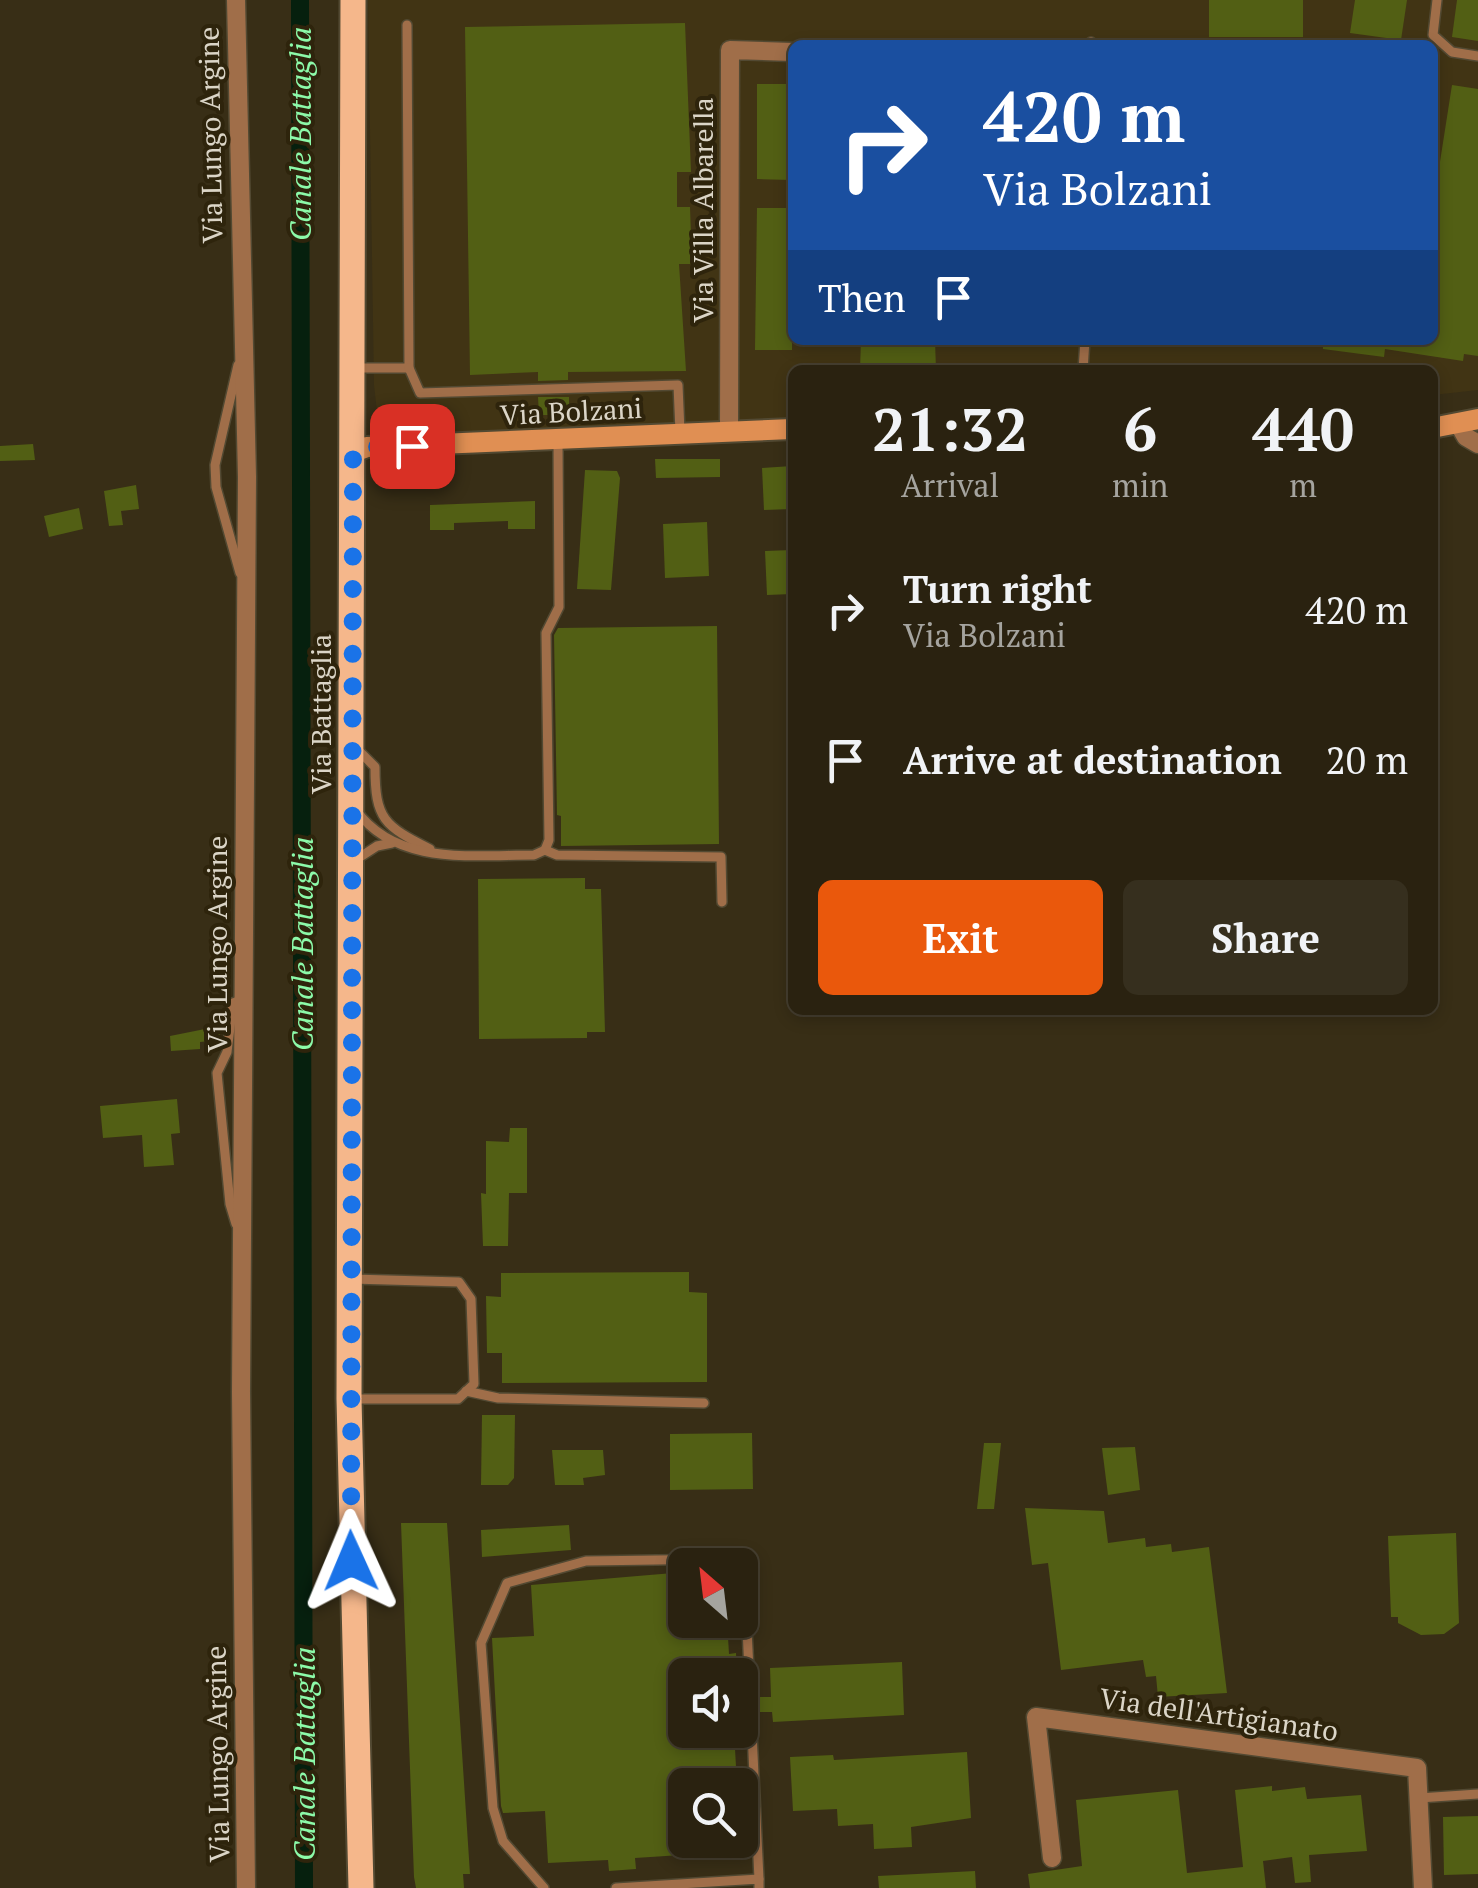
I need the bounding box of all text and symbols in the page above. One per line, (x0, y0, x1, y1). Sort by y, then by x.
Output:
street label: Via Lungo Argine (190, 26, 230, 244)
water label: Canale Battaglia (280, 27, 320, 241)
text: 420 m (983, 69, 1185, 162)
icon: right (818, 80, 948, 210)
street label: Via Villa Albarella (684, 97, 721, 323)
text: Via Bolzani (983, 158, 1212, 218)
icon: arrive (926, 270, 981, 325)
text: Then (818, 273, 906, 323)
street label: Via Bolzani (499, 389, 643, 433)
text: 21:32 (872, 389, 1028, 468)
text: 6 (1123, 389, 1157, 468)
text: 440 (1252, 389, 1354, 468)
pin (370, 404, 455, 489)
icon: arrive (385, 419, 440, 474)
text: Arrival (901, 464, 999, 506)
text: min (1112, 464, 1168, 506)
text: m (1289, 464, 1317, 506)
text: Turn right (903, 564, 1092, 614)
icon: right (818, 583, 873, 638)
text: 420 m (1305, 585, 1408, 635)
text: Via Bolzani (903, 614, 1066, 656)
street label: Via Battaglia (302, 634, 339, 794)
icon: arrive (818, 733, 873, 788)
text: Arrive at destination (903, 735, 1282, 785)
text: 20 m (1325, 735, 1408, 785)
street label: Via Lungo Argine (198, 836, 235, 1052)
water label: Canale Battaglia (282, 837, 322, 1051)
button: Exit (818, 880, 1103, 995)
button: Share (1123, 880, 1408, 995)
position arrow (299, 1509, 403, 1613)
north arrow (668, 1548, 758, 1638)
map controls (668, 1548, 758, 1858)
street label: Via Lungo Argine (197, 1645, 237, 1863)
water label: Canale Battaglia (284, 1647, 324, 1861)
button: sound (668, 1658, 758, 1748)
street label: Via dell'Artigianato (1097, 1679, 1341, 1749)
button: search (668, 1768, 758, 1858)

